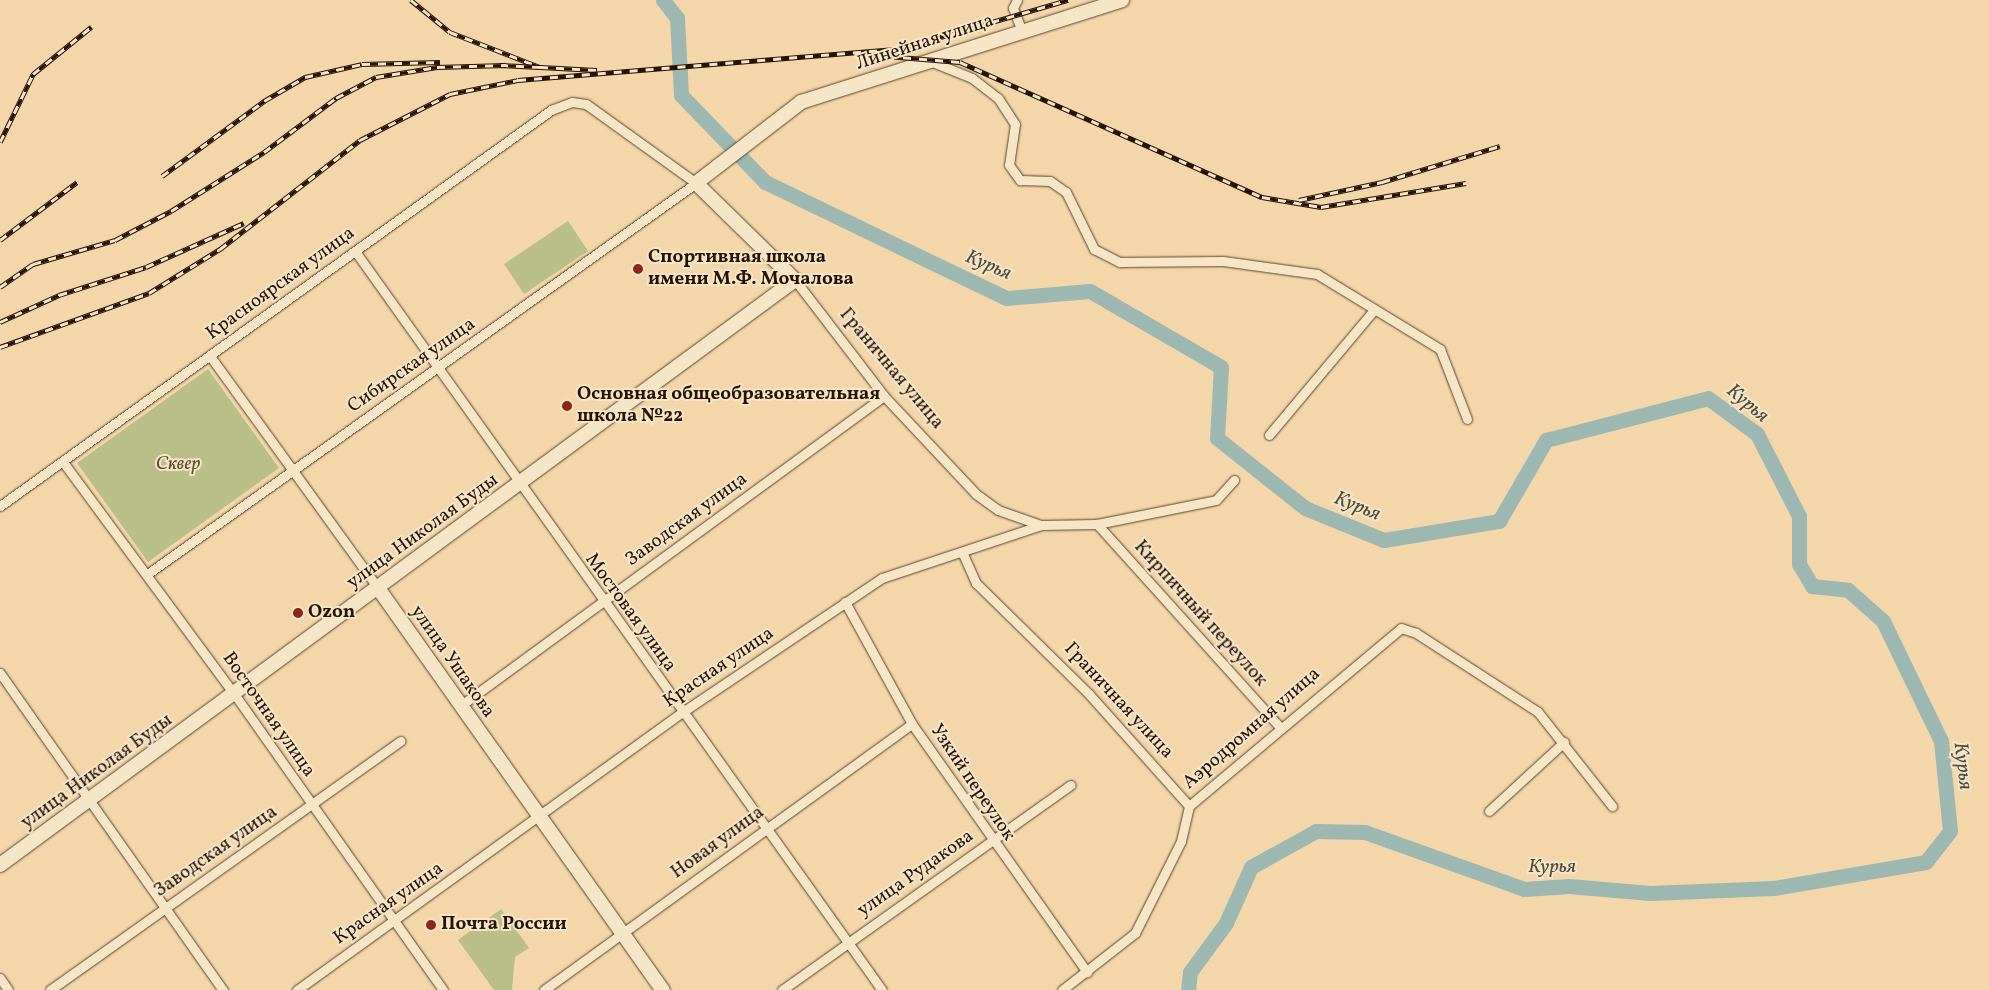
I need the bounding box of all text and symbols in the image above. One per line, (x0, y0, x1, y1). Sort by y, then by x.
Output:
street label: Линейная улица (853, 10, 997, 76)
street label: Красноярская улица (202, 222, 360, 346)
water label: Курья (961, 246, 1015, 286)
place label: Спортивная школа имени М.Ф. Мочалова (648, 247, 854, 291)
marker: Спортивная школа имени М.Ф. Мочалова (632, 263, 644, 275)
street label: Граничная улица (834, 304, 948, 434)
street label: Сибирская улица (344, 313, 480, 419)
water label: Курья (1721, 379, 1773, 429)
place label: Основная общеобразовательная школа №22 (577, 384, 880, 428)
marker: Основная общеобразовательная школа №22 (561, 400, 573, 412)
park label: Сквер (156, 454, 200, 476)
street label: Заводская улица (621, 468, 753, 572)
street label: улица Николая Буды (343, 469, 503, 595)
water label: Курья (1330, 487, 1384, 527)
street label: Кирпичный переулок (1128, 536, 1272, 692)
street label: Мостовая улица (579, 549, 681, 677)
street label: улица Ушакова (405, 601, 499, 723)
place label: Ozon (308, 602, 355, 624)
marker: Ozon (292, 607, 304, 619)
street label: Красная улица (659, 622, 779, 714)
street label: Граничная улица (1058, 638, 1178, 764)
street label: Восточная улица (216, 648, 320, 782)
street label: Аэродромная улица (1178, 663, 1326, 795)
street label: улица Николая Буды (17, 709, 177, 835)
street label: Узкий переулок (925, 720, 1019, 846)
water label: Курья (1947, 741, 1977, 791)
street label: Заводская улица (150, 801, 282, 903)
street label: Новая улица (667, 801, 769, 885)
street label: улица Рудакова (853, 825, 979, 923)
water label: Курья (1528, 855, 1576, 879)
street label: Красная улица (329, 858, 449, 950)
place label: Почта России (441, 914, 567, 936)
marker: Почта России (425, 919, 437, 931)

